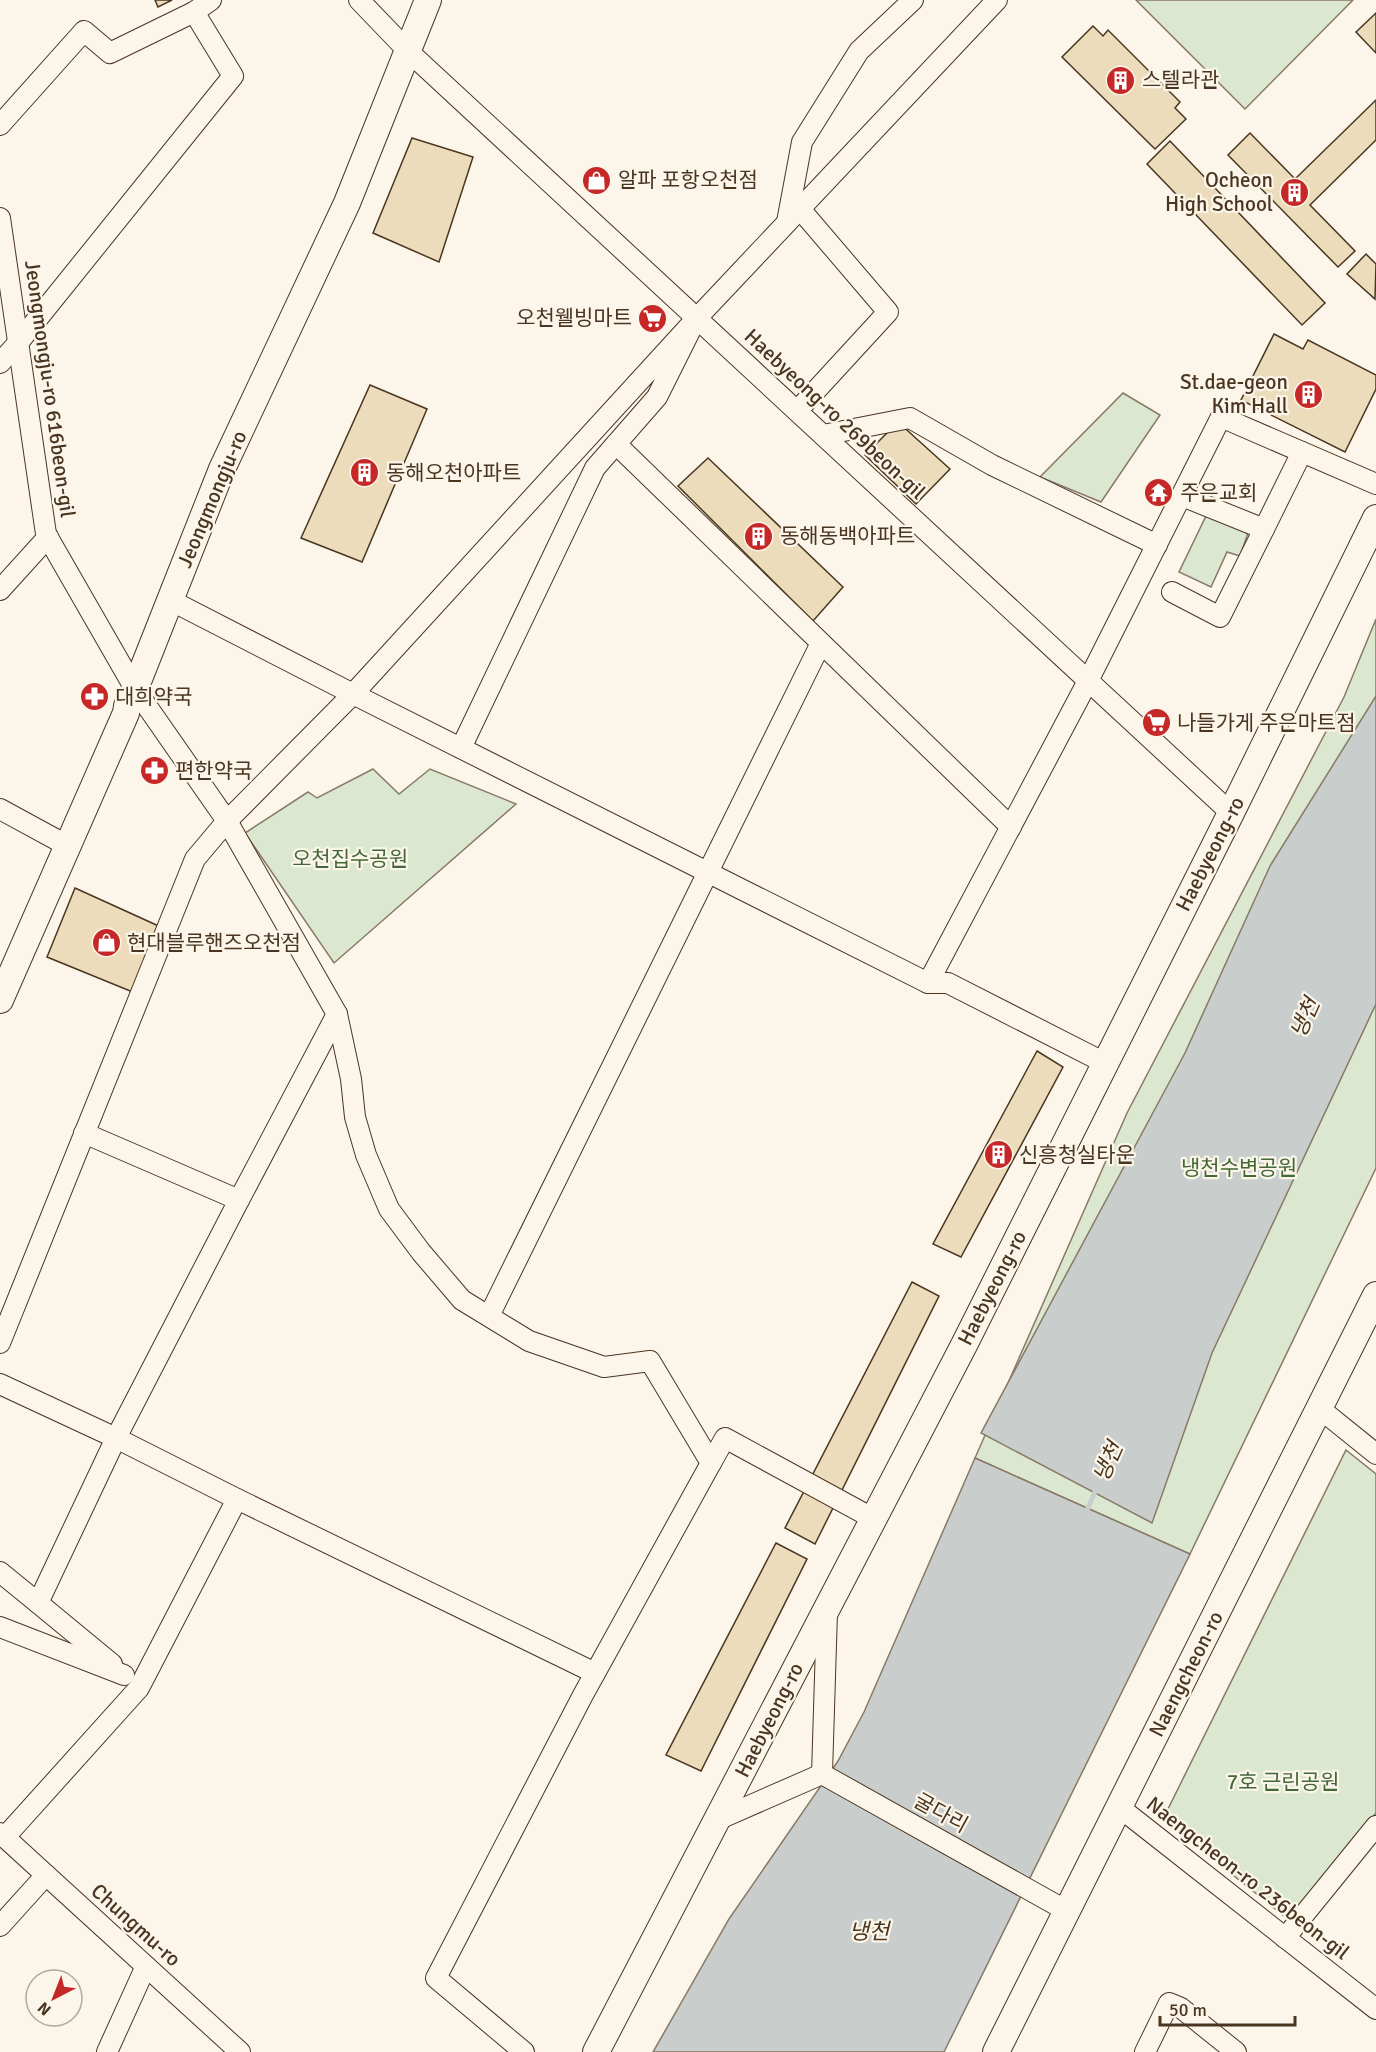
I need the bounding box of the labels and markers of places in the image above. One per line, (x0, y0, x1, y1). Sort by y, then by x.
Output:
building icon: 스텔라관 (1105, 64, 1137, 96)
place label: 스텔라관 (1142, 67, 1219, 93)
shop icon: 알파 포항오천점 (581, 164, 613, 196)
place label: 알파 포항오천점 (618, 167, 758, 193)
place label: Ocheon High School (1165, 167, 1273, 217)
building icon: Ocheon High School (1278, 176, 1310, 208)
supermarket icon: 오천웰빙마트 (637, 302, 669, 334)
place label: 오천웰빙마트 (516, 305, 632, 331)
place label: St.dae-geon Kim Hall (1180, 369, 1288, 419)
building icon: St.dae-geon Kim Hall (1293, 378, 1325, 410)
building icon: 동해오천아파트 (349, 457, 381, 489)
place label: 동해오천아파트 (386, 460, 521, 486)
temple icon: 주은교회 (1143, 477, 1175, 509)
place label: 주은교회 (1180, 480, 1257, 506)
building icon: 동해동백아파트 (743, 520, 775, 552)
place label: 동해동백아파트 (780, 523, 915, 549)
pharmacy icon: 대희약국 (78, 681, 110, 713)
place label: 대희약국 (115, 684, 192, 710)
supermarket icon: 나들가게 주은마트점 (1140, 707, 1172, 739)
place label: 나들가게 주은마트점 (1177, 710, 1356, 736)
pharmacy icon: 편한약국 (138, 755, 170, 787)
place label: 편한약국 (175, 758, 252, 784)
shop icon: 현대블루핸즈오천점 (90, 927, 122, 959)
place label: 현대블루핸즈오천점 (127, 930, 301, 956)
building icon: 신흥청실타운 (982, 1139, 1014, 1171)
place label: 신흥청실타운 (1019, 1142, 1135, 1168)

